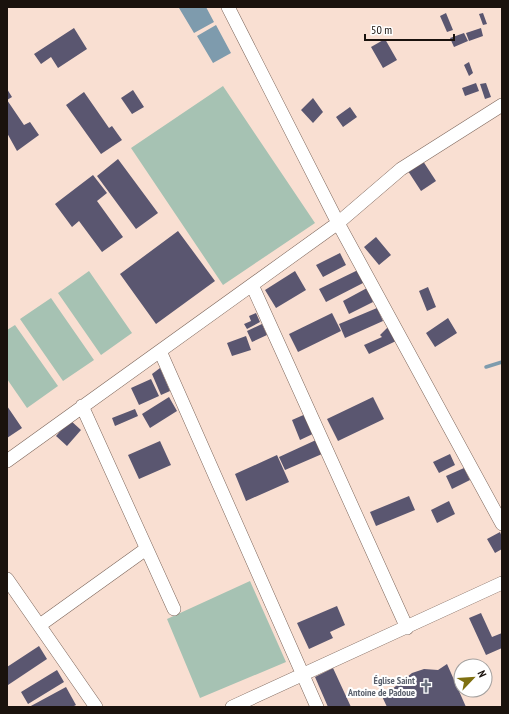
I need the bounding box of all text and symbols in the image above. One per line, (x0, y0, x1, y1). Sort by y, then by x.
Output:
scale bar (365, 16, 454, 42)
text: 50 m (371, 22, 392, 37)
north arrow (453, 658, 493, 698)
text: N (474, 668, 490, 679)
place label: Église Saint Antoine de Padoue (347, 674, 415, 699)
church icon: Église Saint Antoine de Padoue (418, 678, 434, 694)

